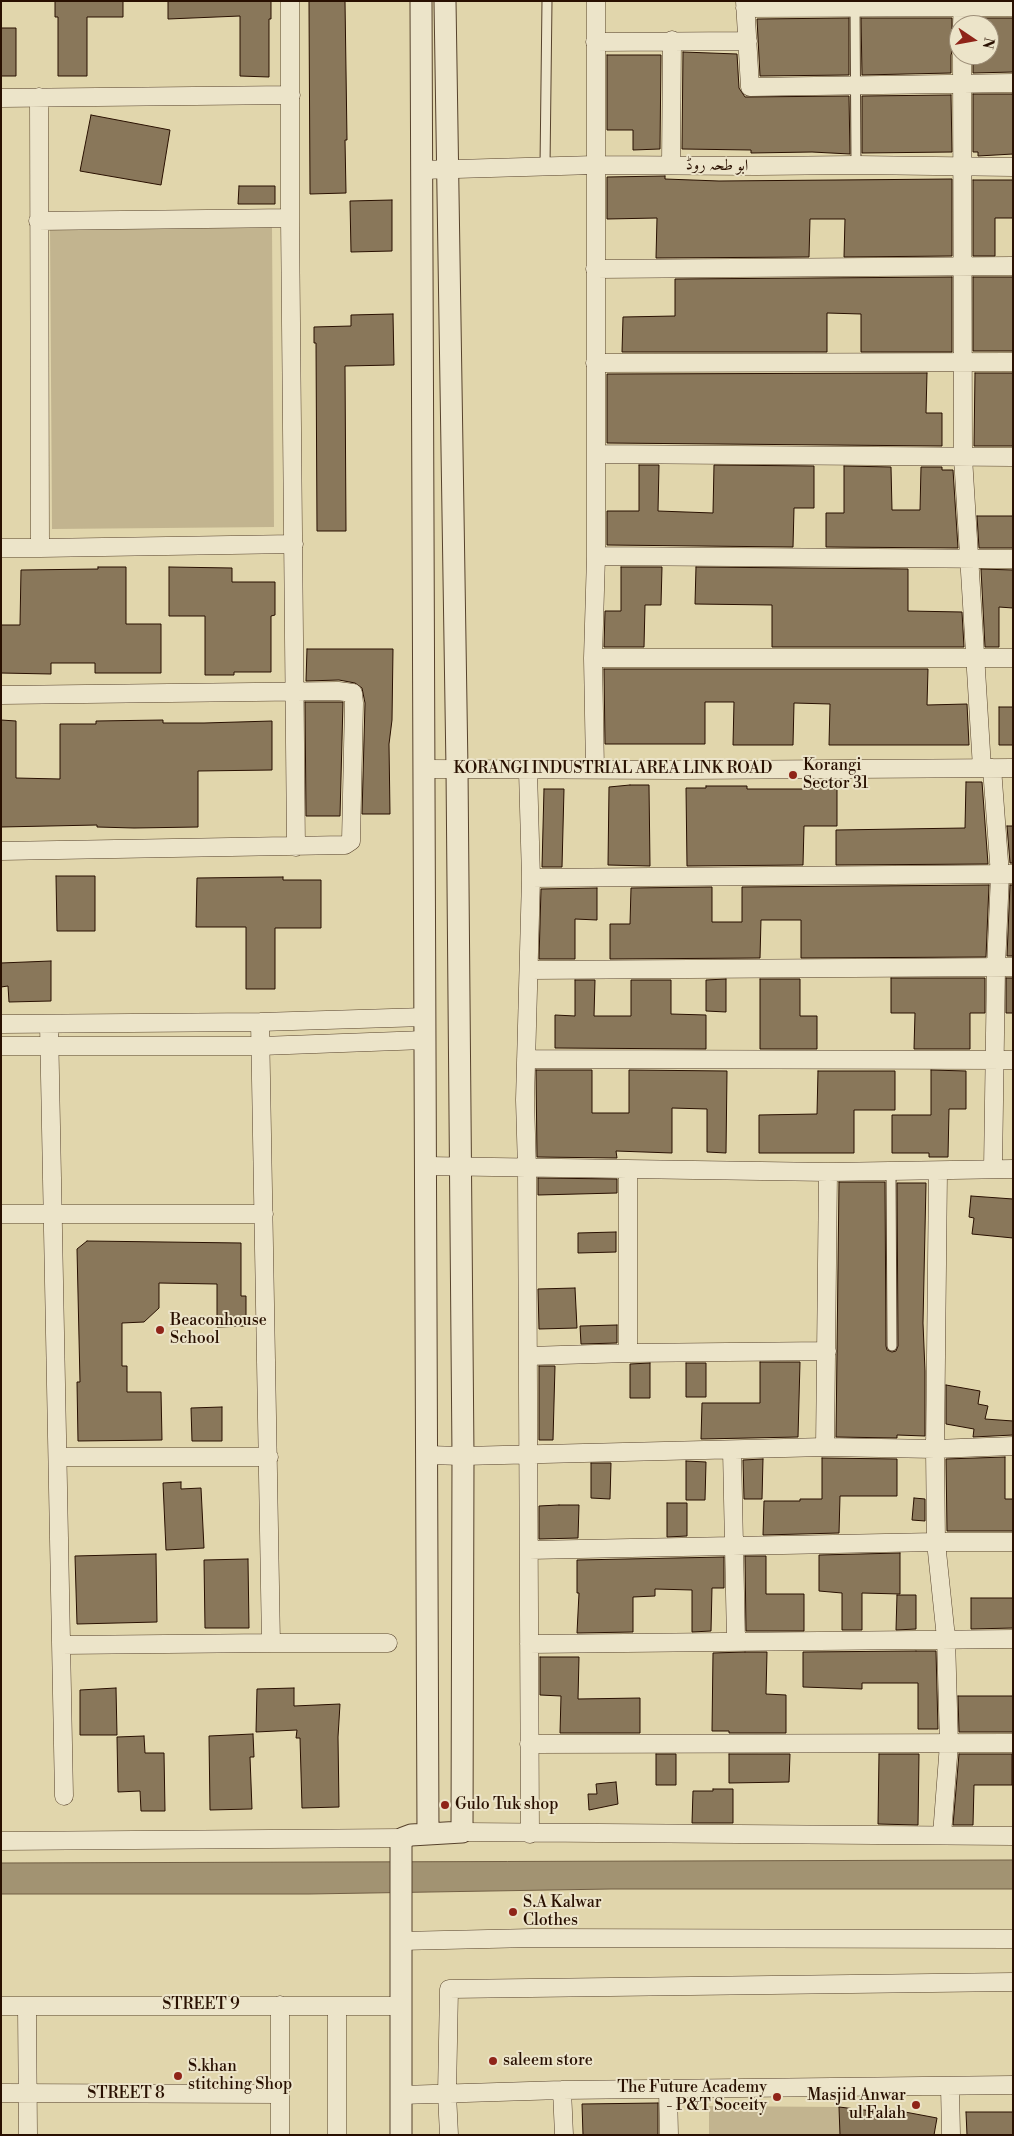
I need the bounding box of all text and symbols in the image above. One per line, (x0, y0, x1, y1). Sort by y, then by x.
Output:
north arrow (949, 15, 999, 65)
text: N (978, 36, 998, 50)
street label: ابو طحہ روڈ (685, 156, 749, 176)
place label: Korangi Sector 31 (803, 756, 868, 794)
street label: KORANGI INDUSTRIAL AREA LINK ROAD (454, 759, 772, 779)
marker: Korangi Sector 31 (787, 769, 799, 781)
place label: Beaconhouse School (170, 1311, 267, 1349)
marker: Beaconhouse School (154, 1324, 166, 1336)
place label: Gulo Tuk shop (455, 1795, 558, 1815)
marker: Gulo Tuk shop (439, 1799, 451, 1811)
place label: S.A Kalwar Clothes (523, 1893, 602, 1931)
marker: S.A Kalwar Clothes (507, 1906, 519, 1918)
street label: STREET 9 (162, 1995, 240, 2015)
place label: saleem store (503, 2051, 593, 2071)
marker: saleem store (487, 2055, 499, 2067)
place label: S.khan stitching Shop (188, 2057, 292, 2095)
marker: S.khan stitching Shop (172, 2070, 184, 2082)
place label: The Future Academy - P&T Soceity (617, 2078, 767, 2116)
street label: STREET 8 (87, 2084, 165, 2104)
place label: Masjid Anwar ul Falah (807, 2086, 906, 2124)
marker: The Future Academy - P&T Soceity (771, 2091, 783, 2103)
marker: Masjid Anwar ul Falah (910, 2099, 922, 2111)

